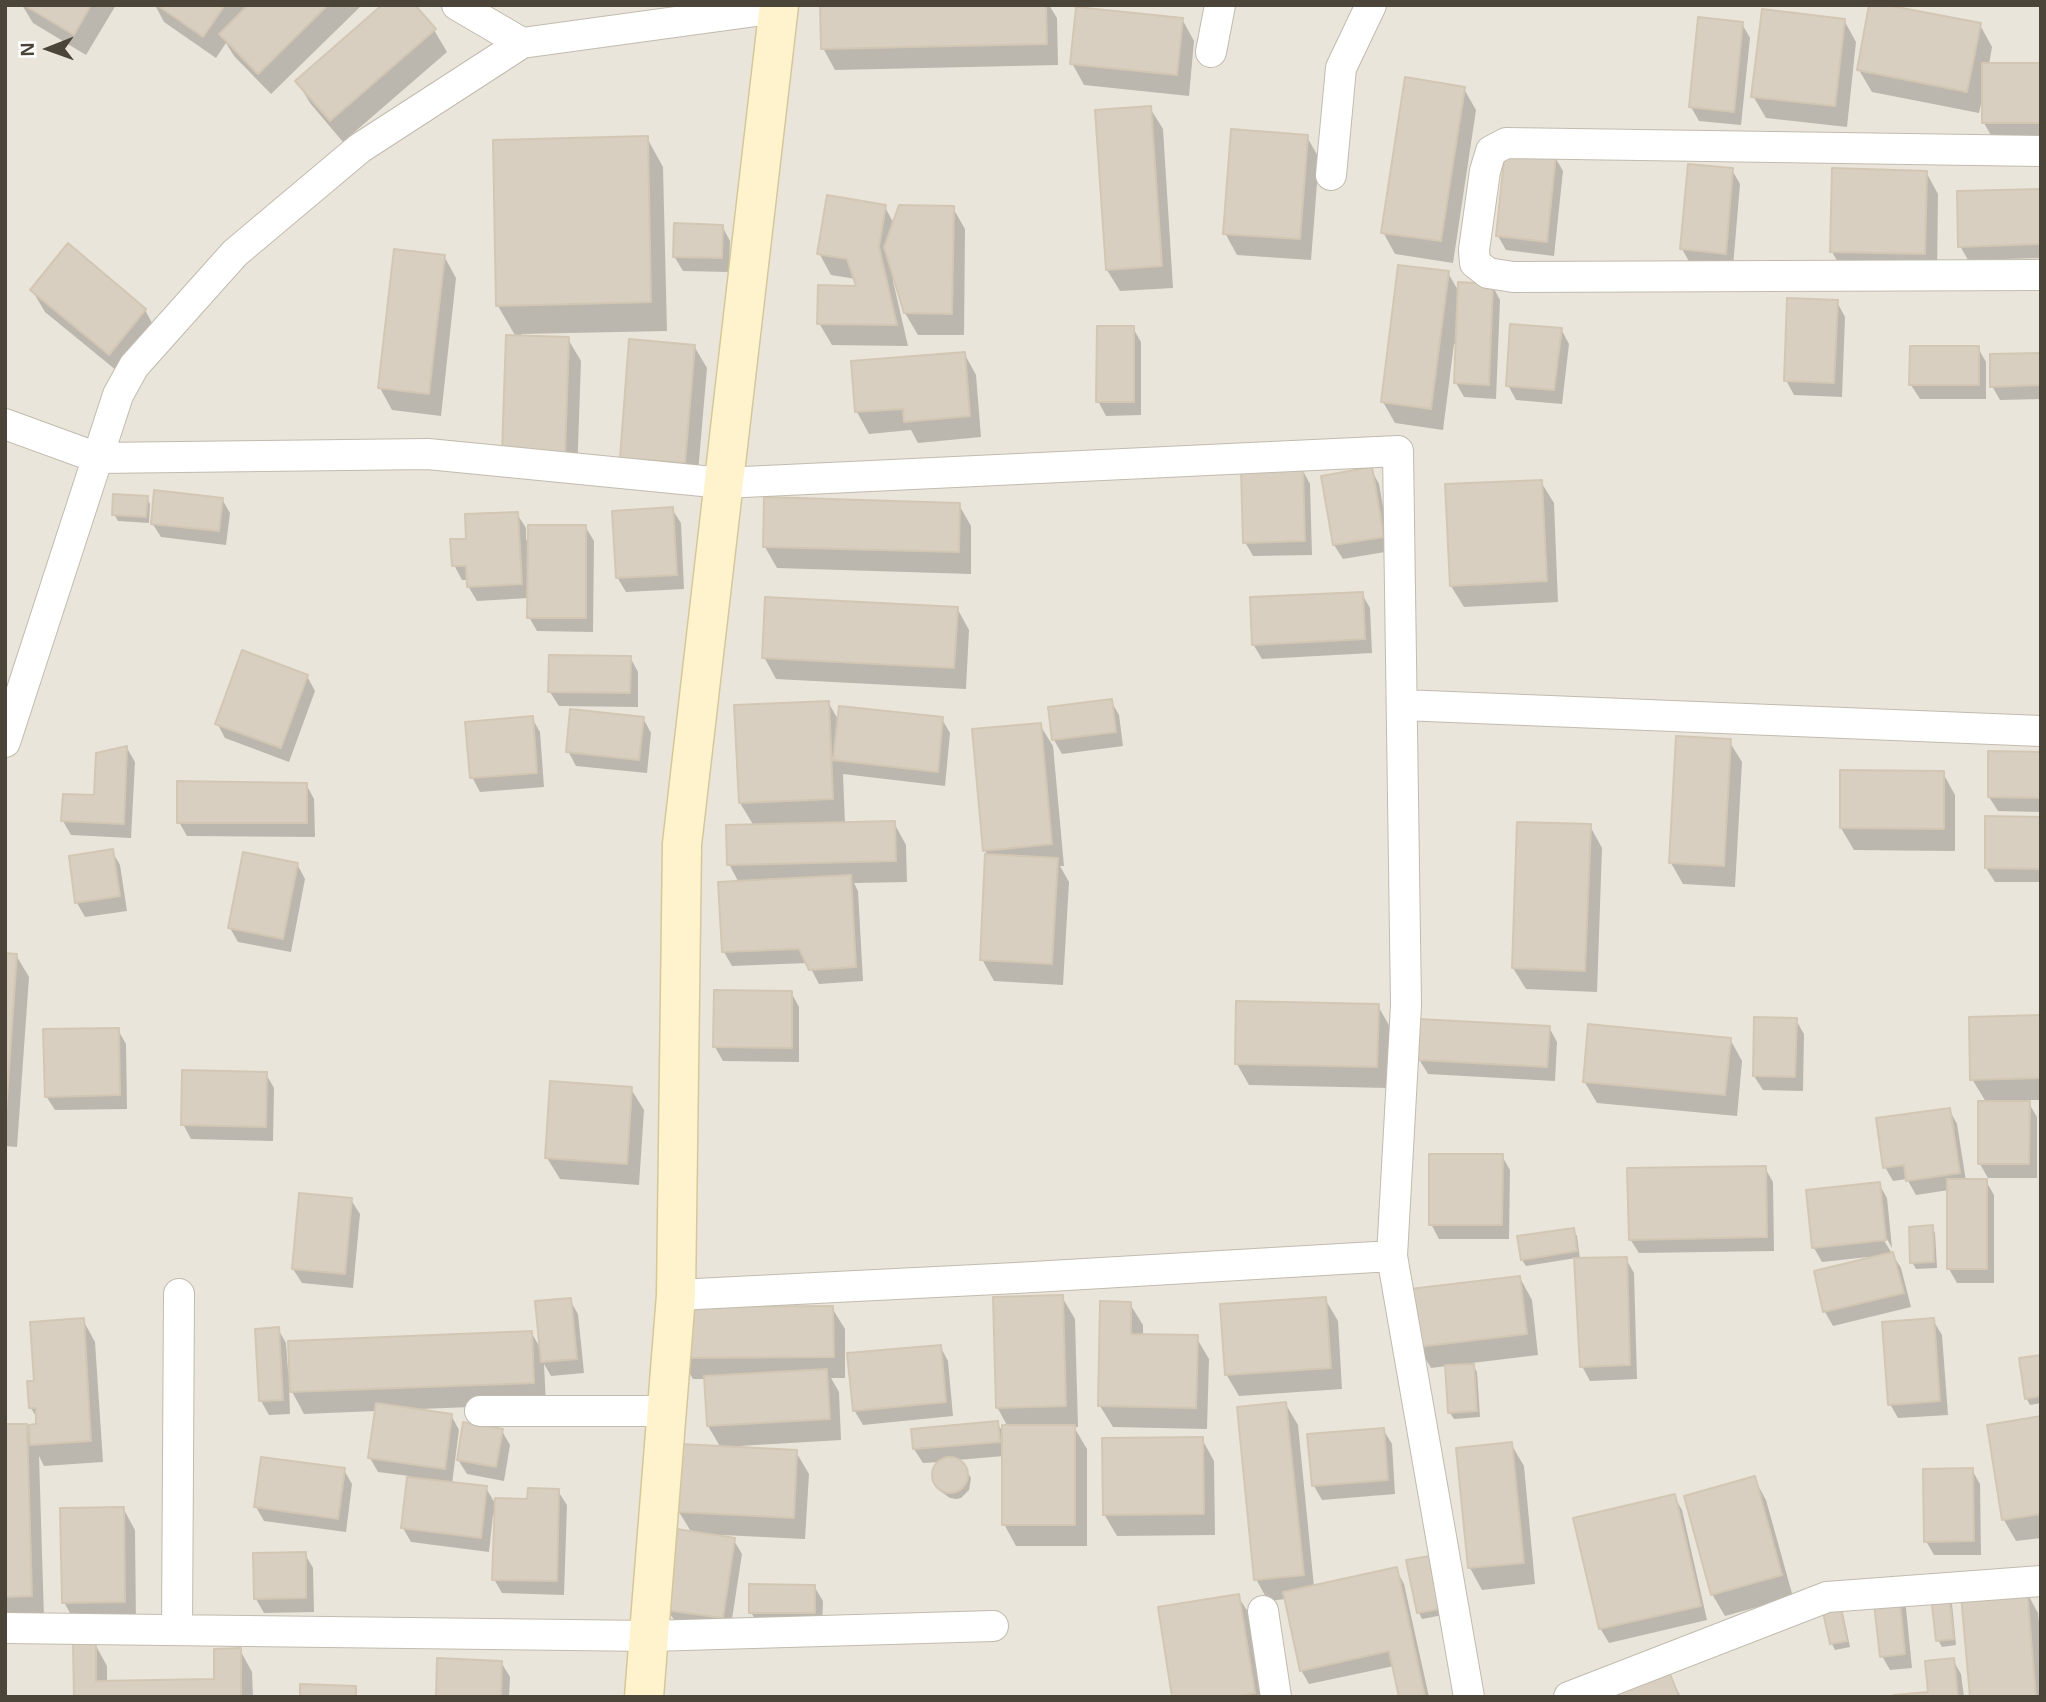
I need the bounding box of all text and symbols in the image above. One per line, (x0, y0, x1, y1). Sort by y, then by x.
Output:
north arrow (14, 14, 84, 84)
text: N (17, 42, 38, 56)

